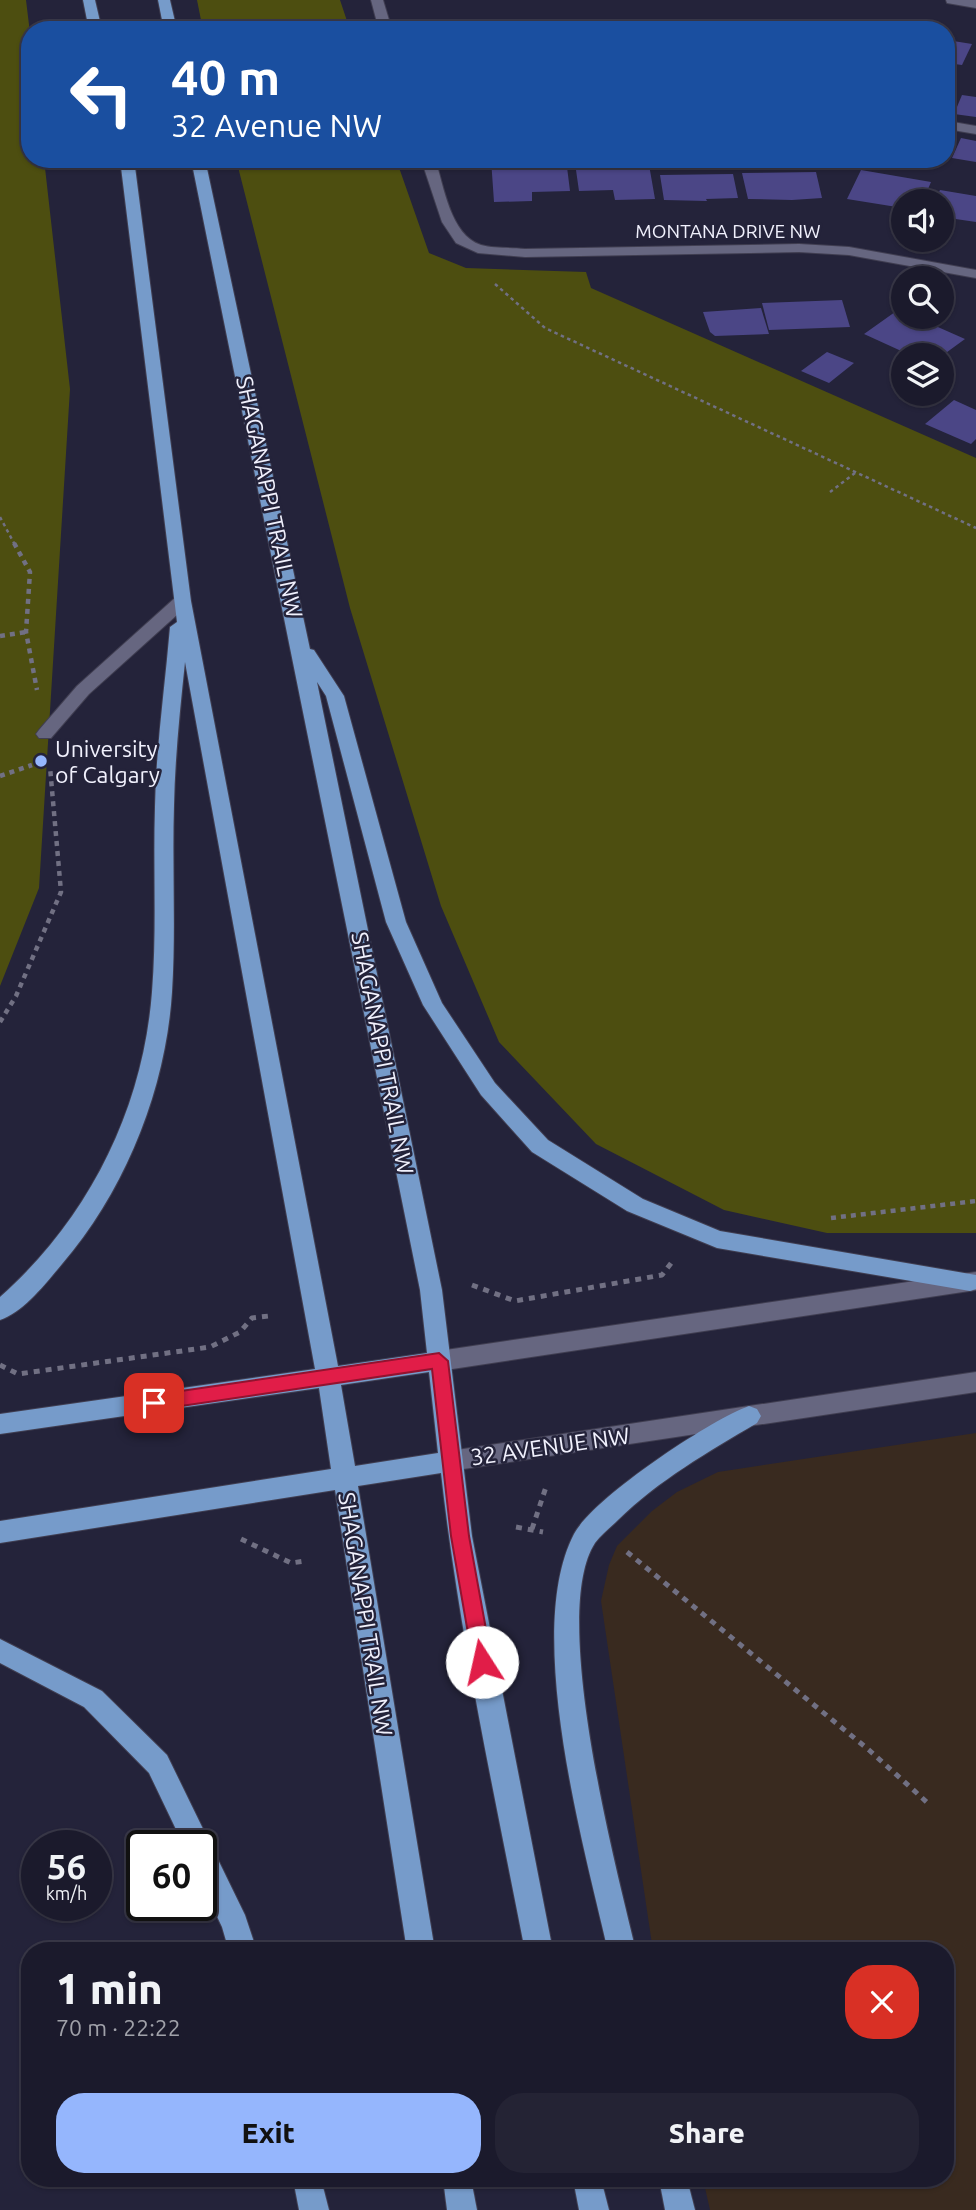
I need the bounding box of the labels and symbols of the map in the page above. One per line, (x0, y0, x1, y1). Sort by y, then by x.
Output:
street label: MONTANA DRIVE NW (635, 220, 821, 242)
street label: SHAGANAPPI TRAIL NW (232, 374, 308, 620)
place label: University of Calgary (55, 736, 160, 787)
marker: University of Calgary (33, 753, 49, 769)
street label: SHAGANAPPI TRAIL NW (347, 930, 419, 1176)
pin (124, 1373, 184, 1433)
street label: 32 AVENUE NW (469, 1422, 631, 1470)
street label: SHAGANAPPI TRAIL NW (334, 1490, 398, 1738)
position arrow (445, 1625, 519, 1699)
speed limit sign: 60 (126, 1830, 217, 1921)

